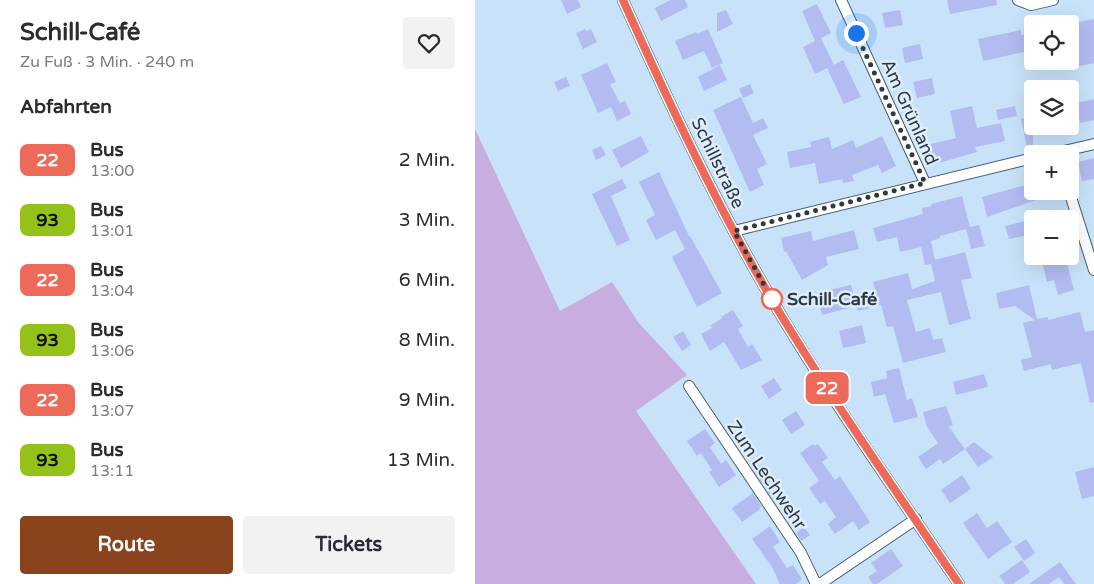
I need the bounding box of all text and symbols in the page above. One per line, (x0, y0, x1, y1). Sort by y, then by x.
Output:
map controls (1024, 15, 1079, 265)
button: locate (1024, 15, 1079, 70)
button: heart (403, 17, 455, 69)
text: Schill-Café (20, 18, 140, 47)
your location (844, 21, 869, 46)
text: Zu Fuß · 3 Min. · 240 m (20, 52, 194, 72)
street label: Am Grünland (877, 56, 943, 168)
button: layers (1024, 80, 1079, 135)
text: Abfahrten (20, 96, 112, 118)
street label: Schillstraße (686, 114, 750, 212)
text: Bus (90, 139, 124, 161)
button: + (1024, 145, 1079, 200)
text: 22 (36, 149, 59, 171)
text: 2 Min. (399, 149, 455, 171)
text: 13:00 (90, 161, 134, 181)
text: Bus (90, 199, 124, 221)
text: 93 (36, 209, 59, 231)
text: 3 Min. (399, 209, 455, 231)
button: − (1024, 210, 1079, 265)
text: 13:01 (90, 221, 134, 241)
text: Bus (90, 259, 124, 281)
text: 22 (36, 269, 59, 291)
text: 6 Min. (399, 269, 455, 291)
text: 13:04 (90, 281, 134, 301)
marker: Schill-Café (761, 288, 783, 310)
place label: Schill-Café (787, 288, 877, 310)
text: Bus (90, 319, 124, 341)
text: 93 (36, 329, 59, 351)
text: 8 Min. (399, 329, 455, 351)
text: 13:06 (90, 341, 134, 361)
line badge: 22 (805, 372, 849, 404)
text: 22 (816, 377, 838, 399)
text: Bus (90, 379, 124, 401)
text: 22 (36, 389, 59, 411)
text: 9 Min. (399, 389, 455, 411)
text: 13:07 (90, 401, 134, 421)
street label: Zum Lechwehr (722, 416, 812, 534)
text: Bus (90, 439, 124, 461)
text: 93 (36, 449, 59, 471)
text: 13 Min. (387, 449, 455, 471)
text: 13:11 (90, 461, 134, 481)
button: Route (20, 516, 233, 574)
button: Tickets (243, 516, 455, 574)

